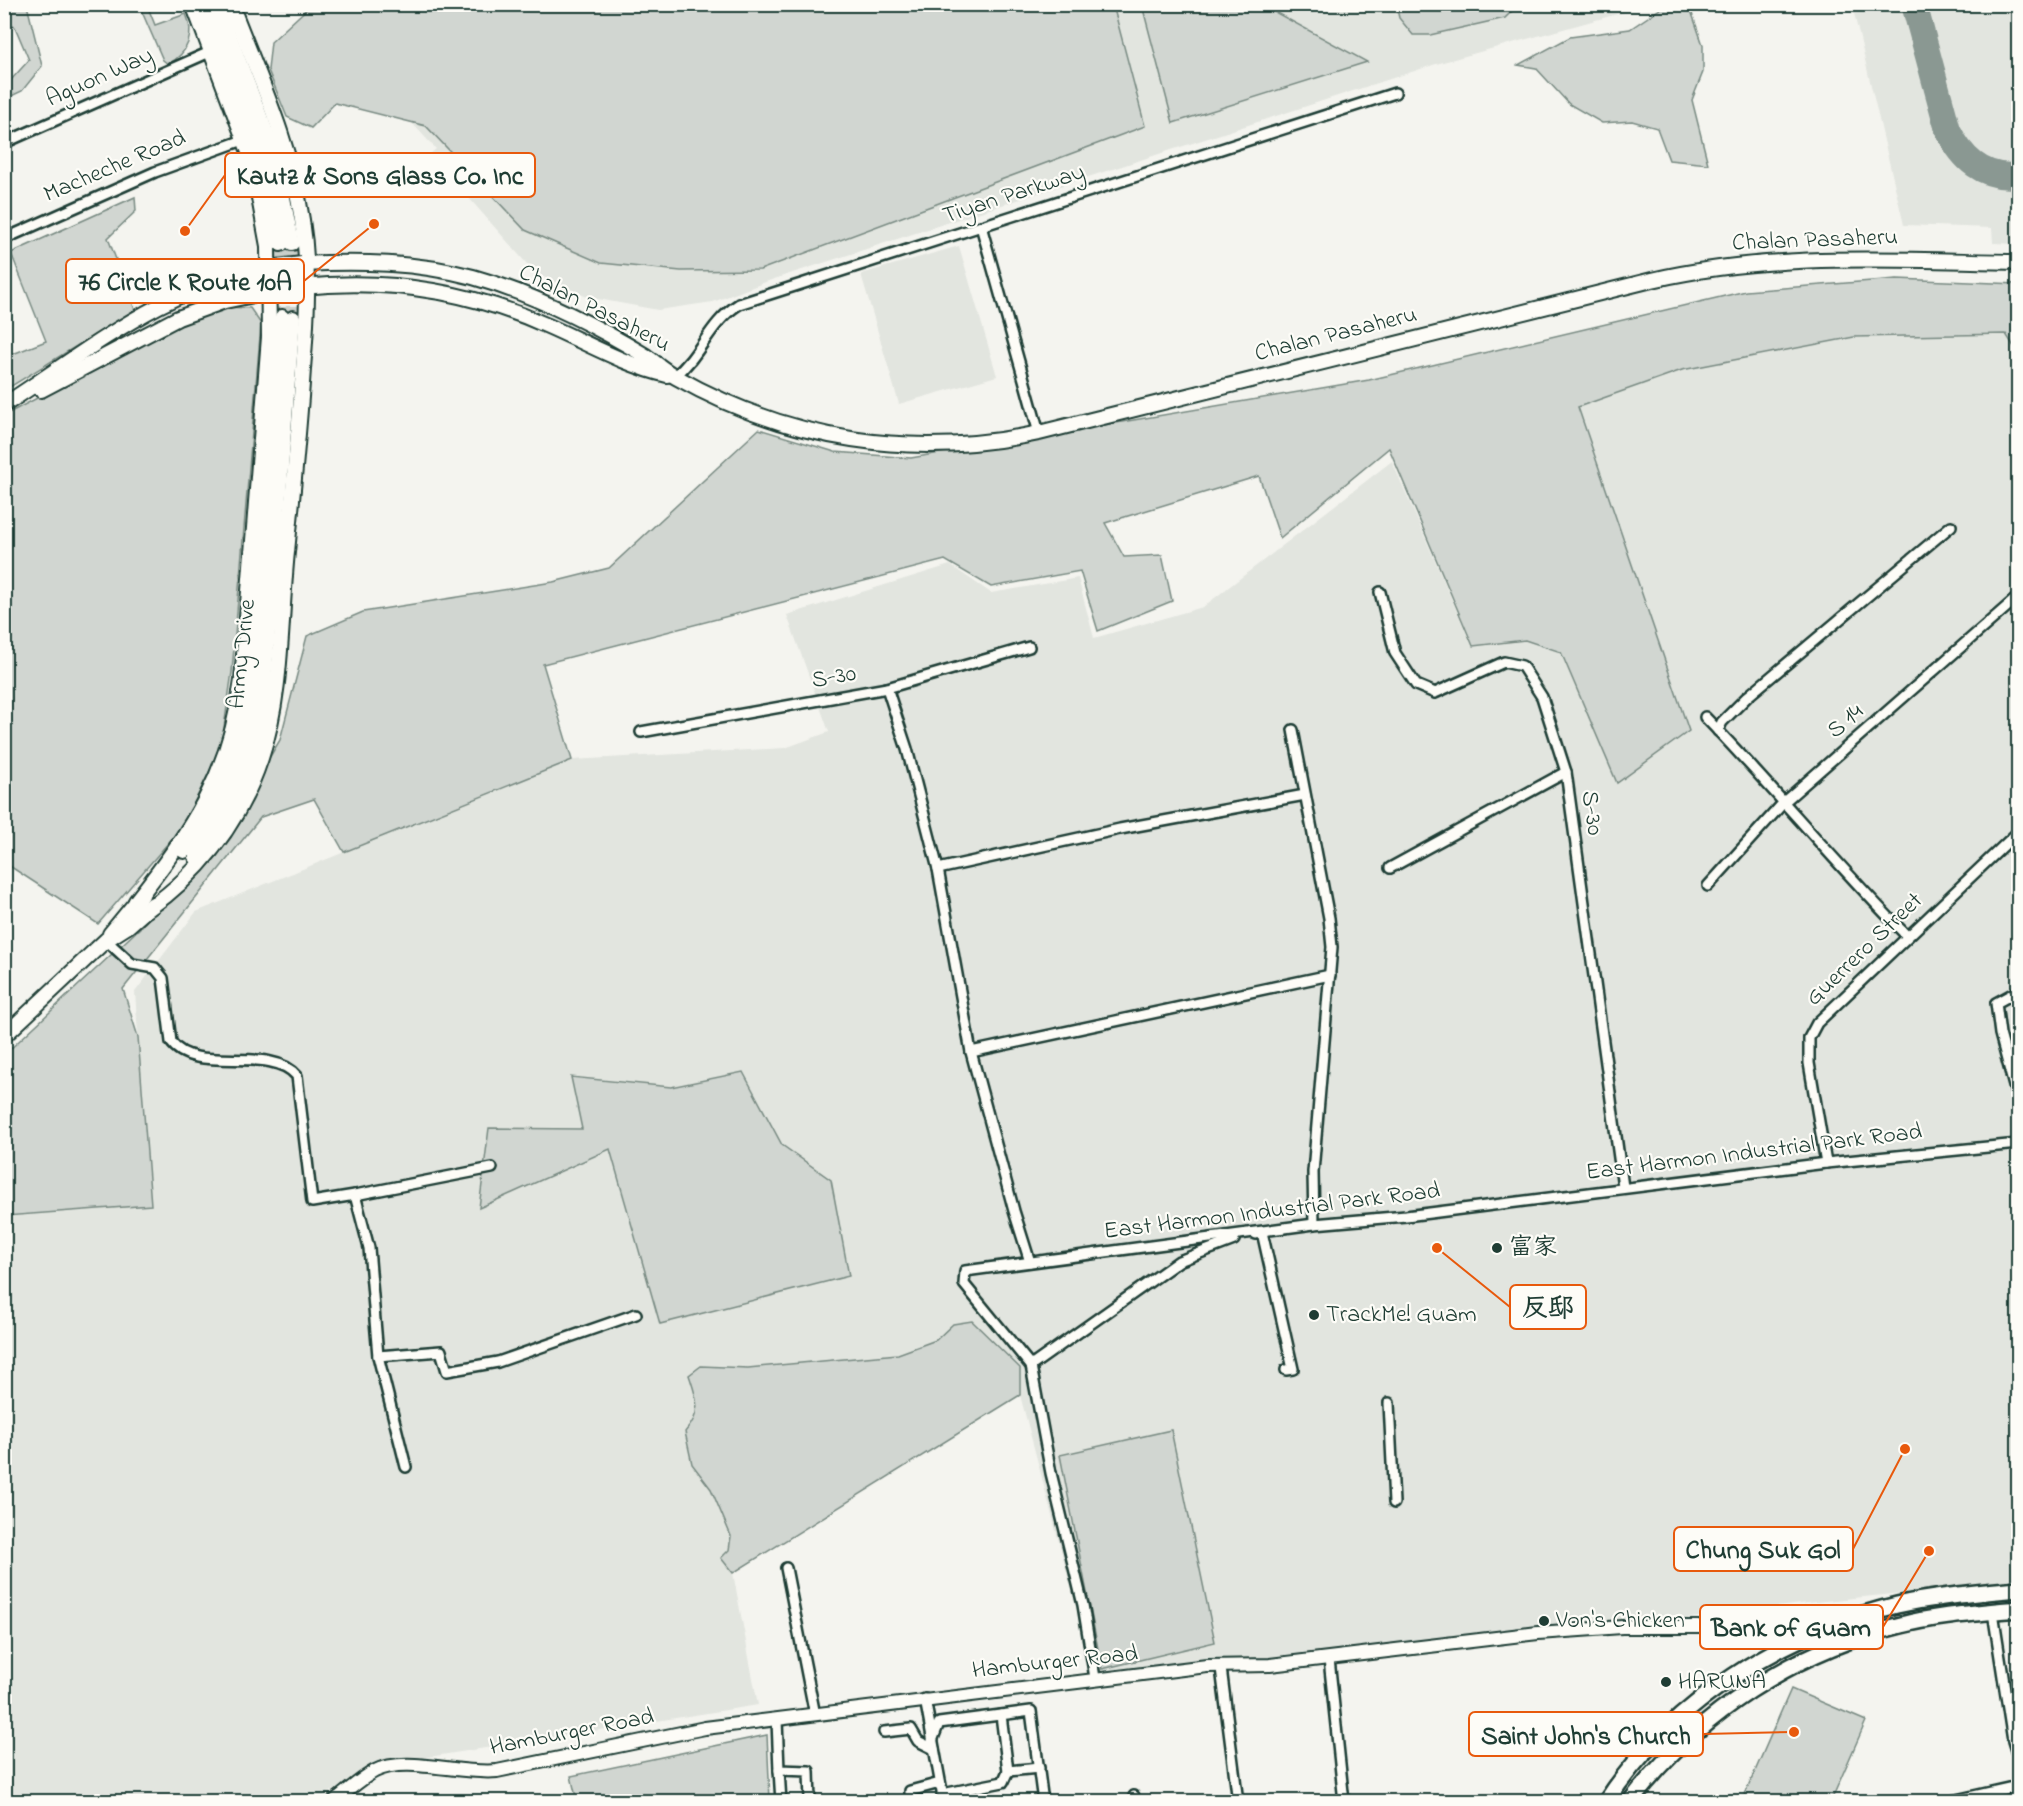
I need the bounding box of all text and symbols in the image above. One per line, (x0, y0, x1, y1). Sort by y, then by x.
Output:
street label: Aguon Way (41, 39, 160, 118)
street label: Macheche Road (39, 121, 192, 213)
callout: Kautz & Sons Glass Co. Inc (225, 153, 535, 197)
street label: Tiyan Parkway (938, 156, 1090, 235)
text: Kautz & Sons Glass Co. Inc (237, 159, 525, 197)
street label: Chalan Pasaheru (1731, 221, 1899, 261)
street label: Chalan Pasaheru (512, 256, 676, 362)
callout: 76 Circle K Route 10A (66, 259, 304, 303)
text: 76 Circle K Route 10A (78, 265, 292, 303)
street label: Chalan Pasaheru (1251, 298, 1421, 372)
street label: Army Drive (220, 597, 267, 711)
street label: S-30 (809, 657, 859, 699)
street label: S 14 (1820, 696, 1872, 748)
street label: S-30 (1571, 788, 1611, 838)
street label: Guerrero Street (1798, 885, 1932, 1015)
street label: East Harmon Industrial Park Road (1584, 1115, 1925, 1191)
street label: East Harmon Industrial Park Road (1102, 1174, 1443, 1250)
place label: 富家 (1509, 1231, 1557, 1266)
marker: 富家 (1490, 1241, 1504, 1255)
callout: 反邸 (1510, 1285, 1586, 1329)
text: 反邸 (1522, 1291, 1574, 1329)
place label: TrackMe! Guam (1326, 1298, 1477, 1333)
marker: TrackMe! Guam (1307, 1308, 1321, 1322)
callout: Chung Suk Gol (1674, 1527, 1853, 1571)
text: Chung Suk Gol (1685, 1533, 1841, 1572)
place label: Von's Chicken (1555, 1604, 1685, 1639)
callout: Bank of Guam (1700, 1605, 1883, 1649)
text: Bank of Guam (1710, 1611, 1871, 1649)
marker: Von's Chicken (1537, 1614, 1551, 1628)
street label: Hamburger Road (970, 1637, 1140, 1689)
place label: HARUNA (1678, 1665, 1766, 1700)
marker: HARUNA (1659, 1675, 1673, 1689)
street label: Hamburger Road (487, 1700, 658, 1766)
callout: Saint John's Church (1469, 1712, 1703, 1756)
text: Saint John's Church (1481, 1719, 1691, 1757)

